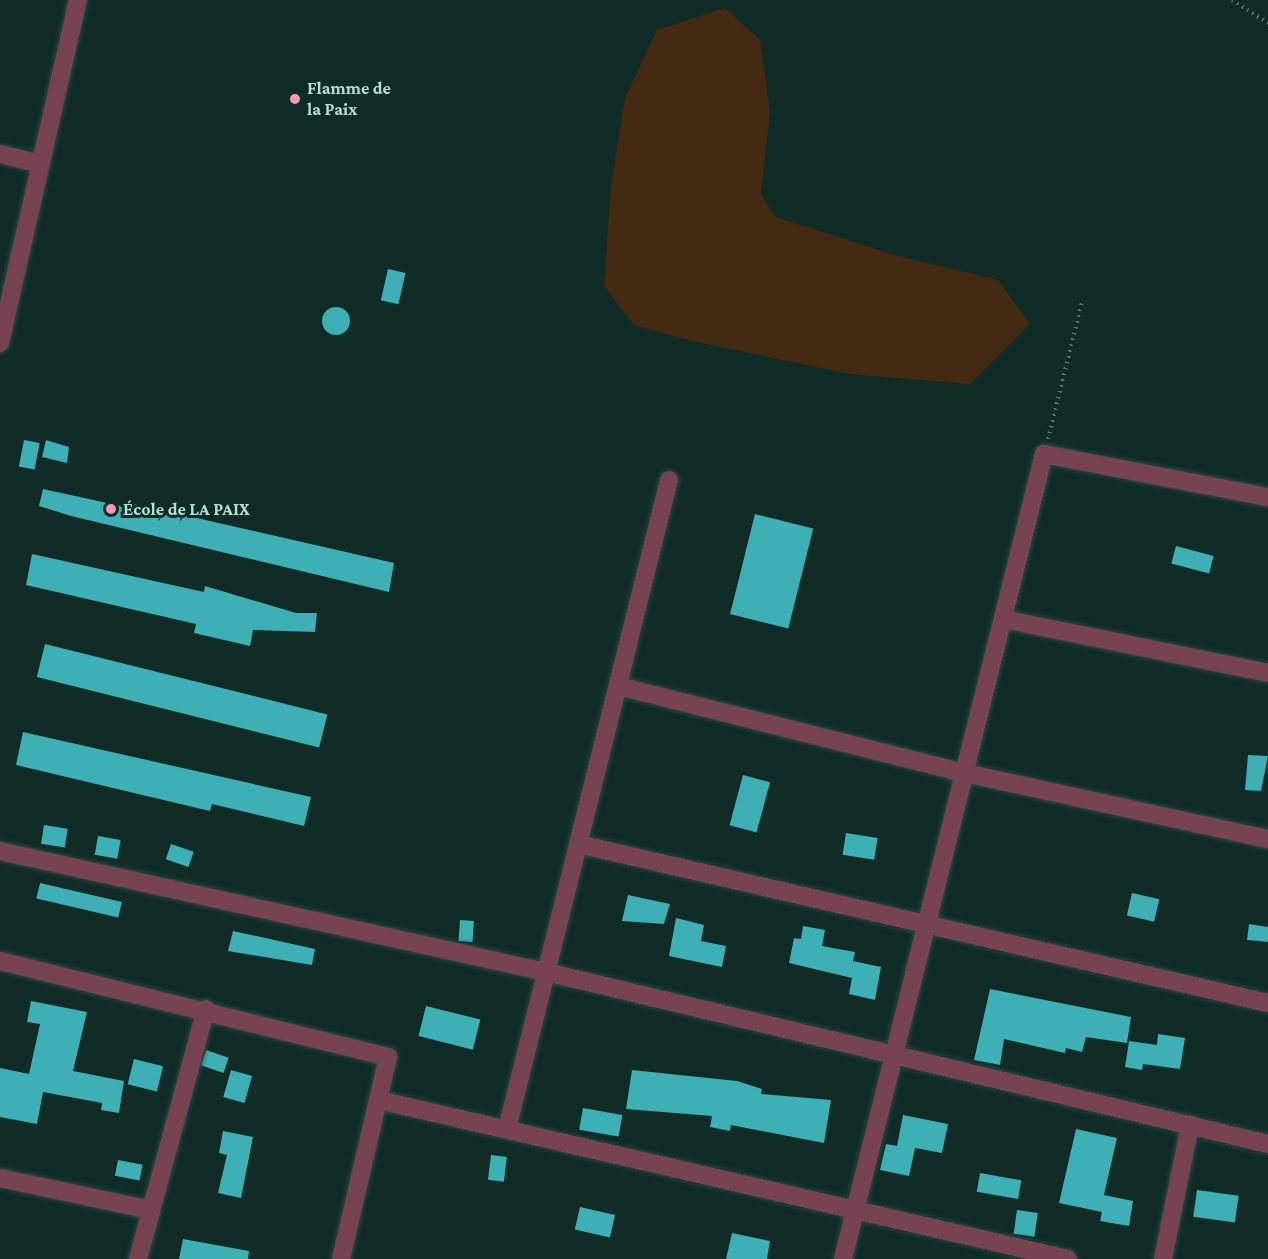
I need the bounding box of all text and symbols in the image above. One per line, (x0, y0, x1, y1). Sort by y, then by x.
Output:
place label: Flamme de la Paix (307, 78, 391, 121)
marker: Flamme de la Paix (288, 92, 302, 106)
place label: École de LA PAIX (123, 498, 250, 520)
marker: École de LA PAIX (104, 502, 118, 516)

